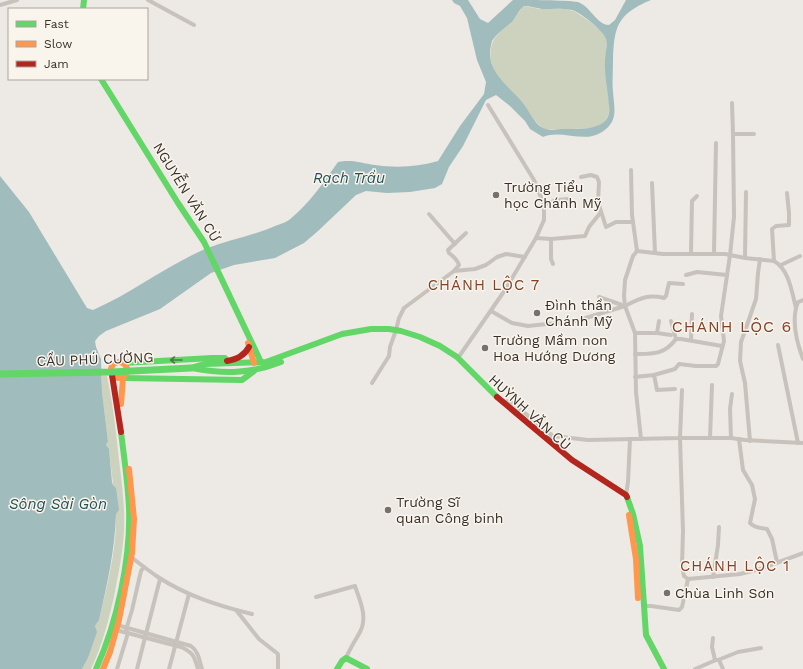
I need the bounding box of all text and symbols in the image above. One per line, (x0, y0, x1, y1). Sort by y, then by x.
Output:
legend (8, 8, 148, 80)
text: Fast (44, 17, 69, 31)
text: Slow (44, 37, 72, 51)
text: Jam (44, 57, 69, 71)
street label: NGUYỄN VĂN CỪ (150, 139, 226, 245)
water label: Rạch Trầu (313, 169, 385, 187)
place label: Trường Tiểu học Chánh Mỹ (504, 179, 602, 211)
marker: Trường Tiểu học Chánh Mỹ (491, 190, 501, 200)
district label: CHÁNH LỘC 7 (428, 275, 540, 294)
place label: Đình thần Chánh Mỹ (545, 297, 613, 329)
marker: Đình thần Chánh Mỹ (532, 308, 542, 318)
district label: CHÁNH LỘC 6 (672, 317, 792, 336)
place label: Trường Mầm non Hoa Hướng Dương (493, 332, 616, 364)
marker: Trường Mầm non Hoa Hướng Dương (480, 343, 490, 353)
street label: CẦU PHÚ CƯỜNG (36, 348, 154, 369)
one-way arrow (170, 356, 183, 364)
street label: HUỲNH VĂN CÙ (486, 371, 574, 453)
place label: Trường Sĩ quan Công binh (396, 494, 504, 526)
water label: Sông Sài Gòn (9, 495, 107, 513)
marker: Trường Sĩ quan Công binh (383, 505, 393, 515)
district label: CHÁNH LỘC 1 (680, 556, 790, 575)
place label: Chùa Linh Sơn (675, 585, 775, 601)
marker: Chùa Linh Sơn (662, 588, 672, 598)

